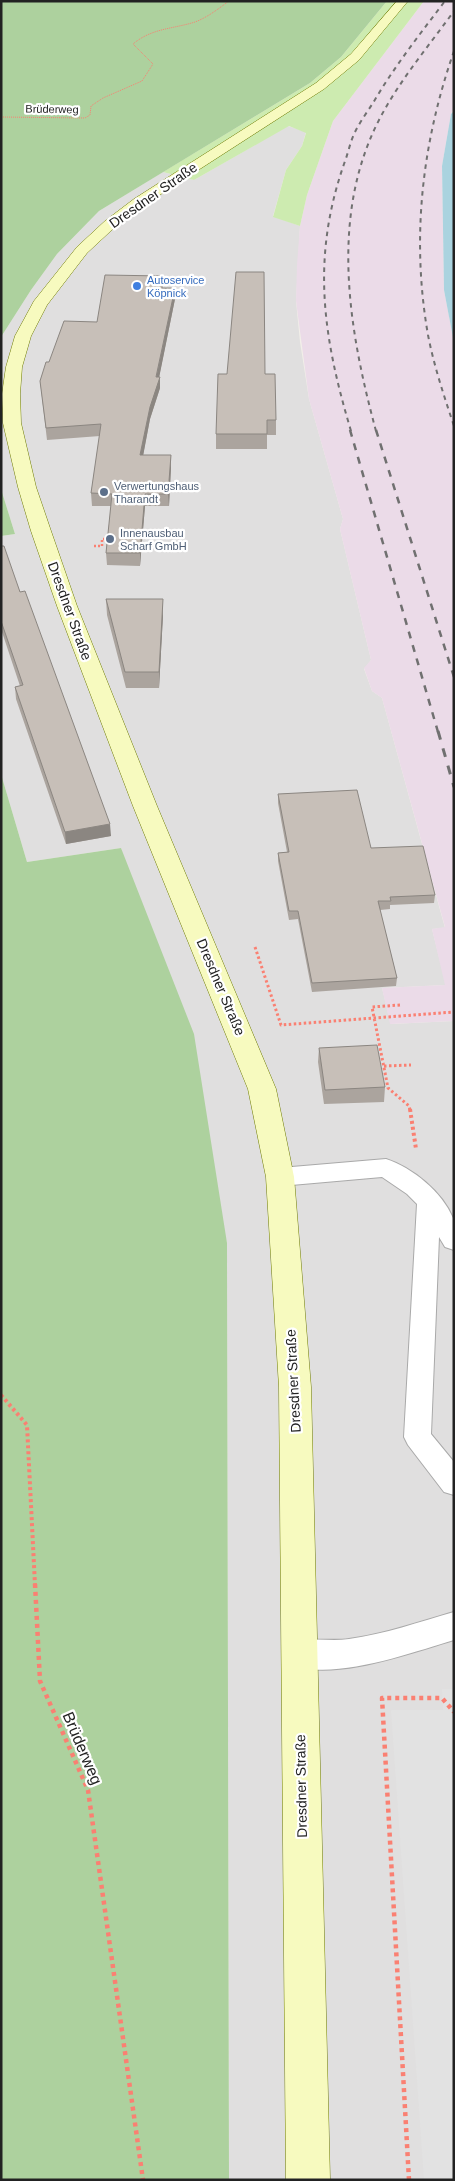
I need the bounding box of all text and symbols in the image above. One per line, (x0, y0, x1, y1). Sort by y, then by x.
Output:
street label: Brüderweg (25, 103, 79, 115)
street label: Dresdner Straße (106, 159, 200, 231)
place label: Autoservice Köpnick (147, 274, 204, 299)
marker: Autoservice Köpnick (131, 280, 143, 292)
place label: Verwertungshaus Tharandt (114, 480, 199, 505)
marker: Verwertungshaus Tharandt (98, 486, 110, 498)
place label: Innenausbau Scharf GmbH (120, 527, 187, 552)
marker: Innenausbau Scharf GmbH (104, 533, 116, 545)
street label: Dresdner Straße (45, 560, 95, 663)
street label: Dresdner Straße (193, 936, 249, 1038)
street label: Dresdner Straße (282, 1329, 304, 1433)
street label: Brüderweg (60, 1709, 105, 1787)
street label: Dresdner Straße (292, 1734, 310, 1838)

